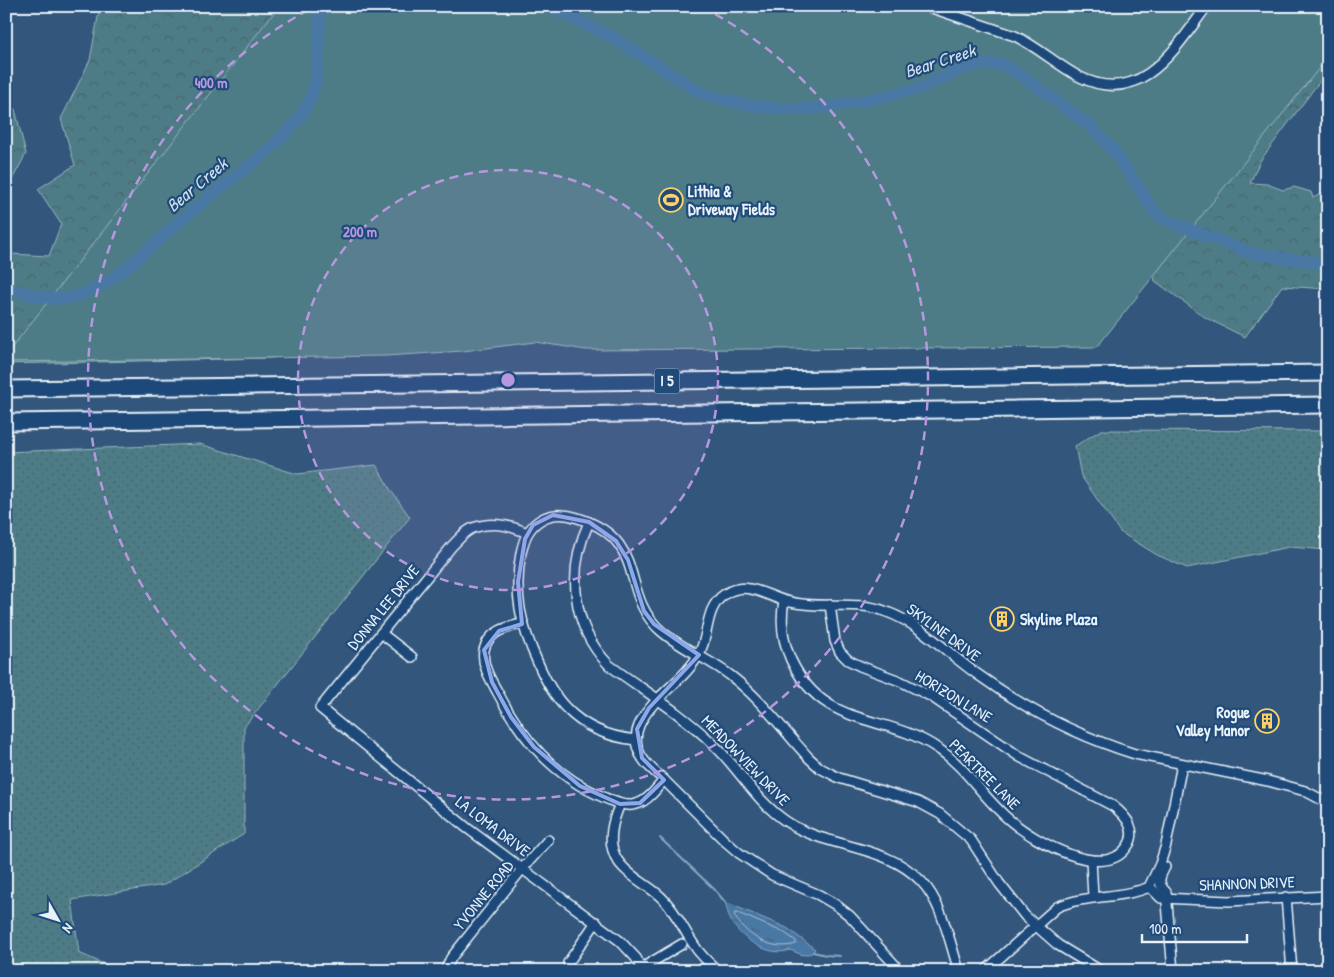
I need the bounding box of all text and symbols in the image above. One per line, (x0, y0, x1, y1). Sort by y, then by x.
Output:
water label: Bear Creek (901, 37, 980, 84)
text: 400 m (195, 72, 227, 93)
water label: Bear Creek (161, 151, 234, 218)
place label: Lithia & Driveway Fields (688, 180, 776, 221)
sports icon: Lithia & Driveway Fields (658, 187, 684, 213)
text: 200 m (343, 221, 377, 242)
road number: I 5 (654, 368, 680, 394)
centre of rings (499, 371, 517, 389)
street label: DONNA LEE DRIVE (342, 560, 424, 654)
street label: SKYLINE DRIVE (903, 598, 985, 666)
building icon: Skyline Plaza (989, 606, 1015, 632)
place label: Skyline Plaza (1020, 608, 1098, 631)
street label: HORIZON LANE (911, 664, 997, 728)
place label: Rogue Valley Manor (1175, 701, 1251, 742)
building icon: Rogue Valley Manor (1254, 708, 1280, 734)
street label: MEADOWVIEW DRIVE (697, 710, 795, 810)
street label: PEARTREE LANE (945, 734, 1025, 814)
street label: LA LOMA DRIVE (451, 791, 535, 861)
street label: YVONNE ROAD (448, 855, 518, 935)
street label: SHANNON DRIVE (1199, 870, 1295, 896)
north arrow (32, 894, 82, 944)
scale bar (1142, 912, 1246, 944)
text: 100 m (1149, 918, 1182, 939)
text: N (58, 920, 78, 938)

